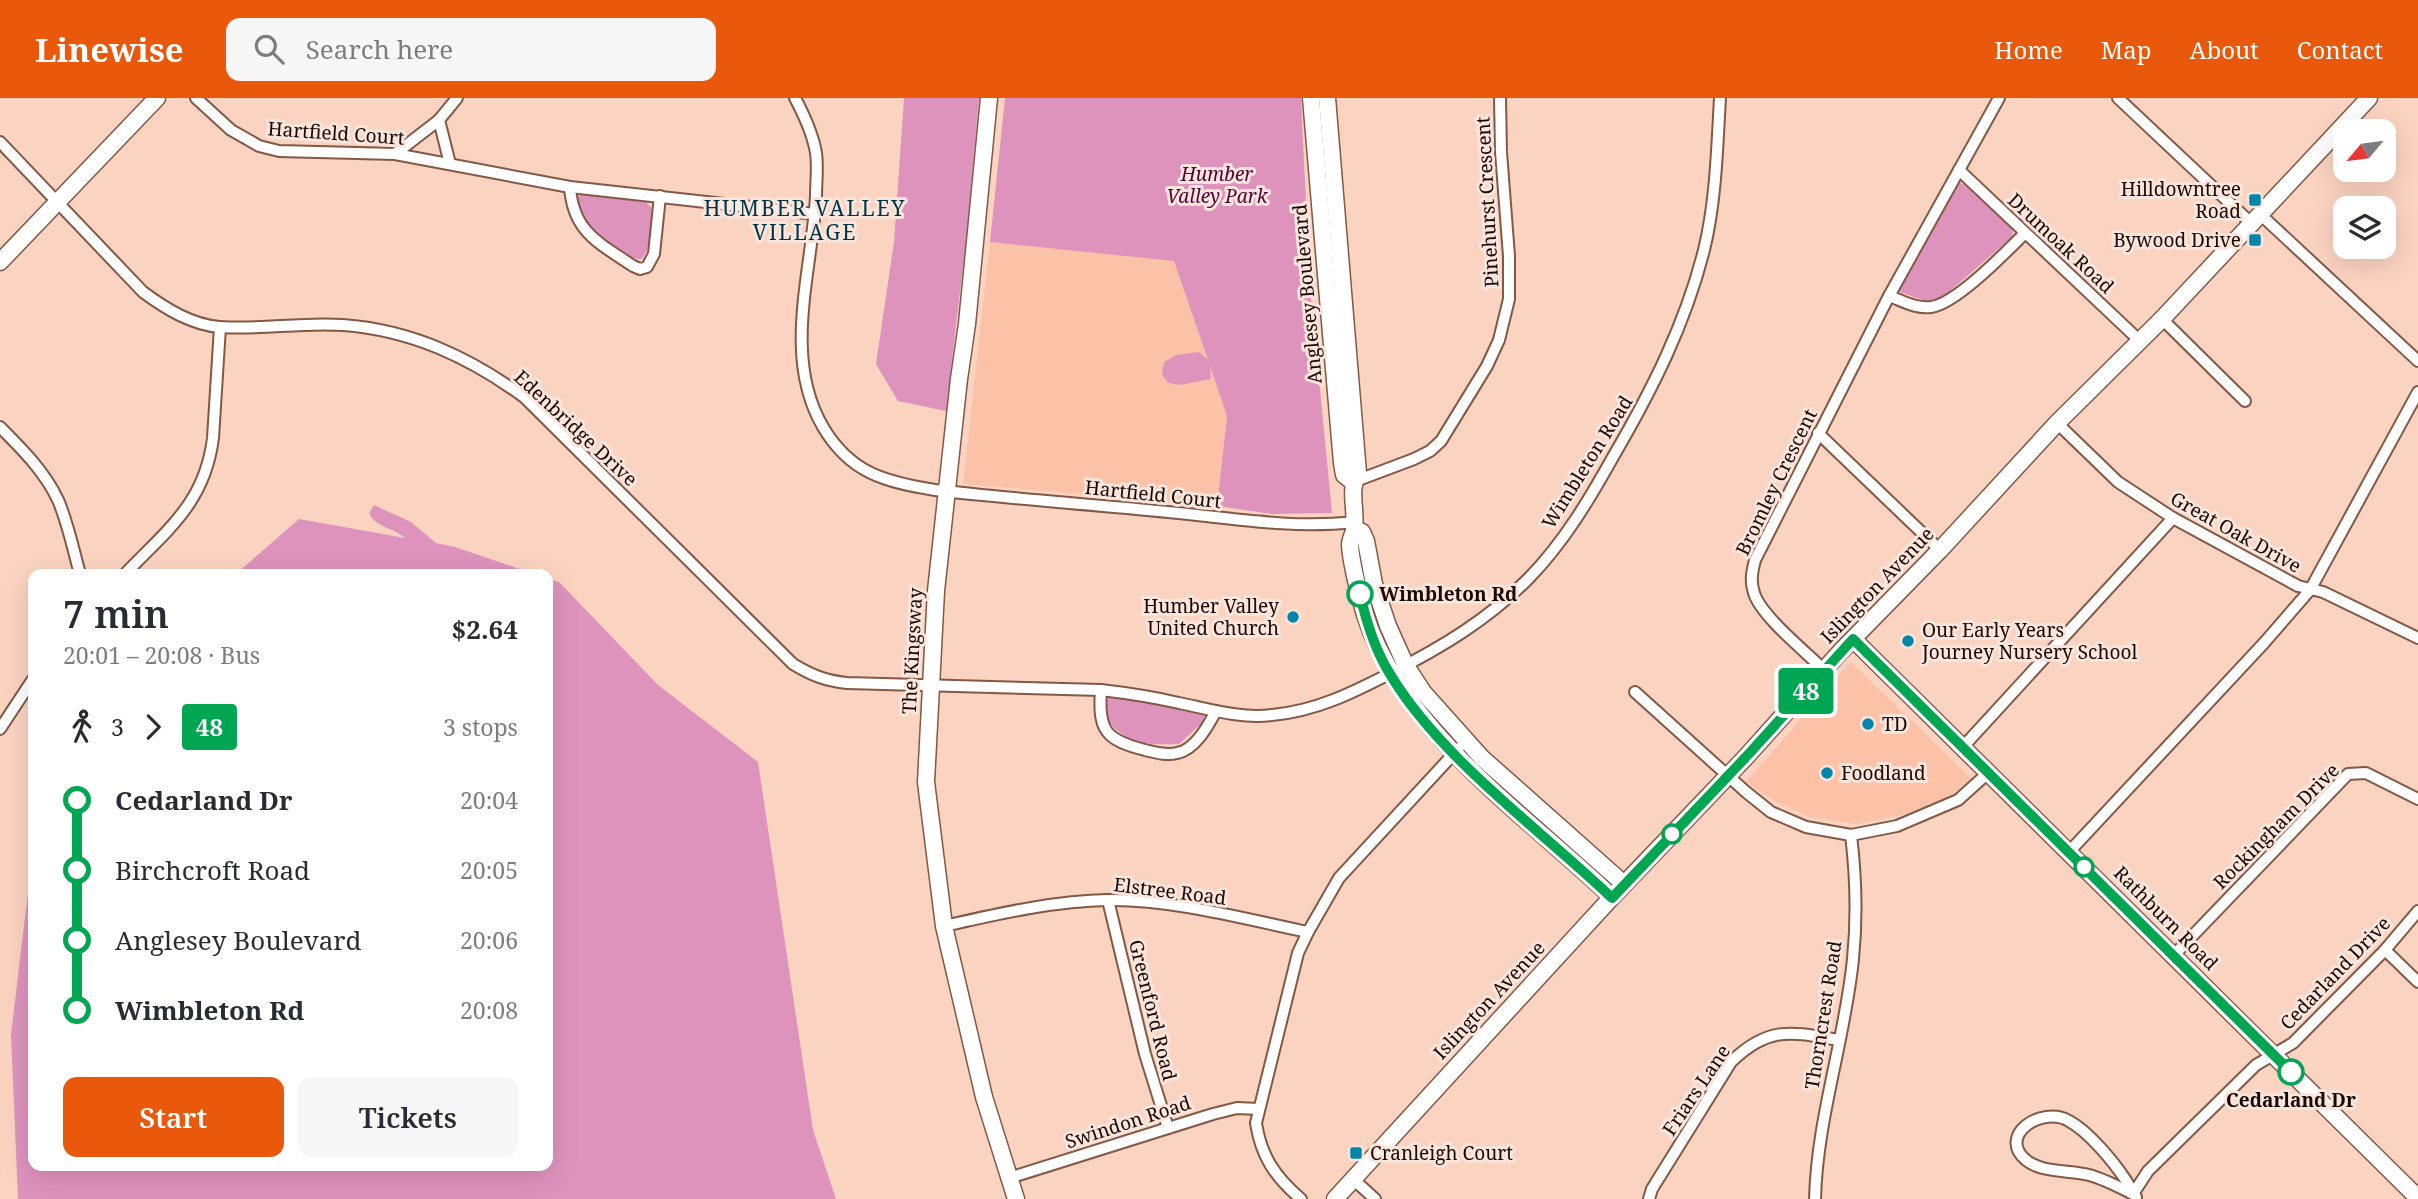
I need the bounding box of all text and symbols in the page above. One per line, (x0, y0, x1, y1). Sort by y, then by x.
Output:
search box (226, 18, 716, 81)
text: Linewise (35, 27, 184, 72)
icon: search (250, 30, 288, 68)
text: Search here (306, 31, 453, 67)
text: Home (1994, 33, 2063, 66)
text: Map (2101, 33, 2152, 66)
text: About (2190, 33, 2259, 66)
text: Contact (2297, 33, 2383, 66)
street label: Hartfield Court (267, 115, 406, 151)
street label: Pinehurst Crescent (1470, 116, 1504, 288)
north arrow (2333, 119, 2396, 182)
map controls (2333, 119, 2396, 259)
park label: Humber Valley Park (1166, 161, 1269, 209)
place label: Hilldowntree Road (2121, 176, 2241, 224)
street label: Drumoak Road (2002, 187, 2120, 299)
marker: Hilldowntree Road (2247, 192, 2263, 208)
district label: HUMBER VALLEY VILLAGE (704, 194, 906, 246)
button: layers (2333, 196, 2396, 259)
street label: Anglesey Boulevard (1286, 203, 1328, 385)
place label: Bywood Drive (2113, 227, 2241, 253)
marker: Bywood Drive (2247, 232, 2263, 248)
street label: Edenbridge Drive (509, 364, 643, 492)
street label: Wimbleton Road (1536, 390, 1639, 533)
street label: Bromley Crescent (1729, 404, 1823, 560)
street label: Hartfield Court (1084, 474, 1223, 514)
street label: Great Oak Drive (2166, 485, 2306, 579)
street label: Islington Avenue (1815, 521, 1939, 649)
marker: Wimbleton Rd (1347, 581, 1373, 607)
place label: Wimbleton Rd (1379, 581, 1518, 607)
text: 7 min (63, 587, 169, 639)
street label: The Kingsway (896, 587, 928, 715)
place label: Humber Valley United Church (1143, 593, 1279, 641)
marker: Humber Valley United Church (1285, 609, 1301, 625)
text: $2.64 (452, 611, 518, 647)
place label: Our Early Years Journey Nursery School (1921, 617, 2137, 665)
marker: Our Early Years Journey Nursery School (1900, 633, 1916, 649)
text: 20:01 – 20:08 · Bus (63, 639, 260, 671)
line badge: 48 (1774, 668, 1838, 714)
text: 48 (1792, 674, 1820, 707)
icon: walk (63, 708, 101, 746)
icon: forward (134, 708, 172, 746)
text: 48 (196, 710, 223, 743)
text: 3 (111, 711, 124, 743)
text: 3 stops (443, 711, 518, 743)
place label: TD (1882, 711, 1907, 737)
marker: TD (1860, 716, 1876, 732)
street label: Rockingham Drive (2207, 757, 2345, 895)
place label: Foodland (1841, 760, 1926, 786)
marker: Foodland (1819, 765, 1835, 781)
text: Cedarland Dr (115, 782, 293, 818)
text: 20:04 (460, 784, 518, 816)
unlabelled marker (1662, 824, 1682, 844)
text: Birchcroft Road (115, 852, 310, 888)
text: 20:05 (460, 854, 518, 886)
unlabelled marker (2074, 857, 2094, 877)
street label: Rathburn Road (2108, 860, 2224, 976)
street label: Elstree Road (1112, 871, 1228, 911)
street label: Cedarland Drive (2274, 911, 2396, 1035)
text: Anglesey Boulevard (115, 922, 362, 958)
text: 20:06 (460, 924, 518, 956)
street label: Islington Avenue (1427, 935, 1551, 1065)
street label: Greenford Road (1123, 937, 1183, 1084)
street label: Thorncrest Road (1798, 938, 1848, 1091)
text: Wimbleton Rd (115, 992, 304, 1028)
text: 20:08 (460, 994, 518, 1026)
street label: Friars Lane (1656, 1039, 1736, 1141)
marker: Cedarland Dr (2278, 1059, 2304, 1085)
button: Start (63, 1077, 284, 1157)
button: Tickets (298, 1077, 518, 1157)
place label: Cedarland Dr (2226, 1087, 2356, 1113)
street label: Swindon Road (1062, 1089, 1194, 1155)
place label: Cranleigh Court (1370, 1140, 1513, 1166)
marker: Cranleigh Court (1348, 1145, 1364, 1161)

